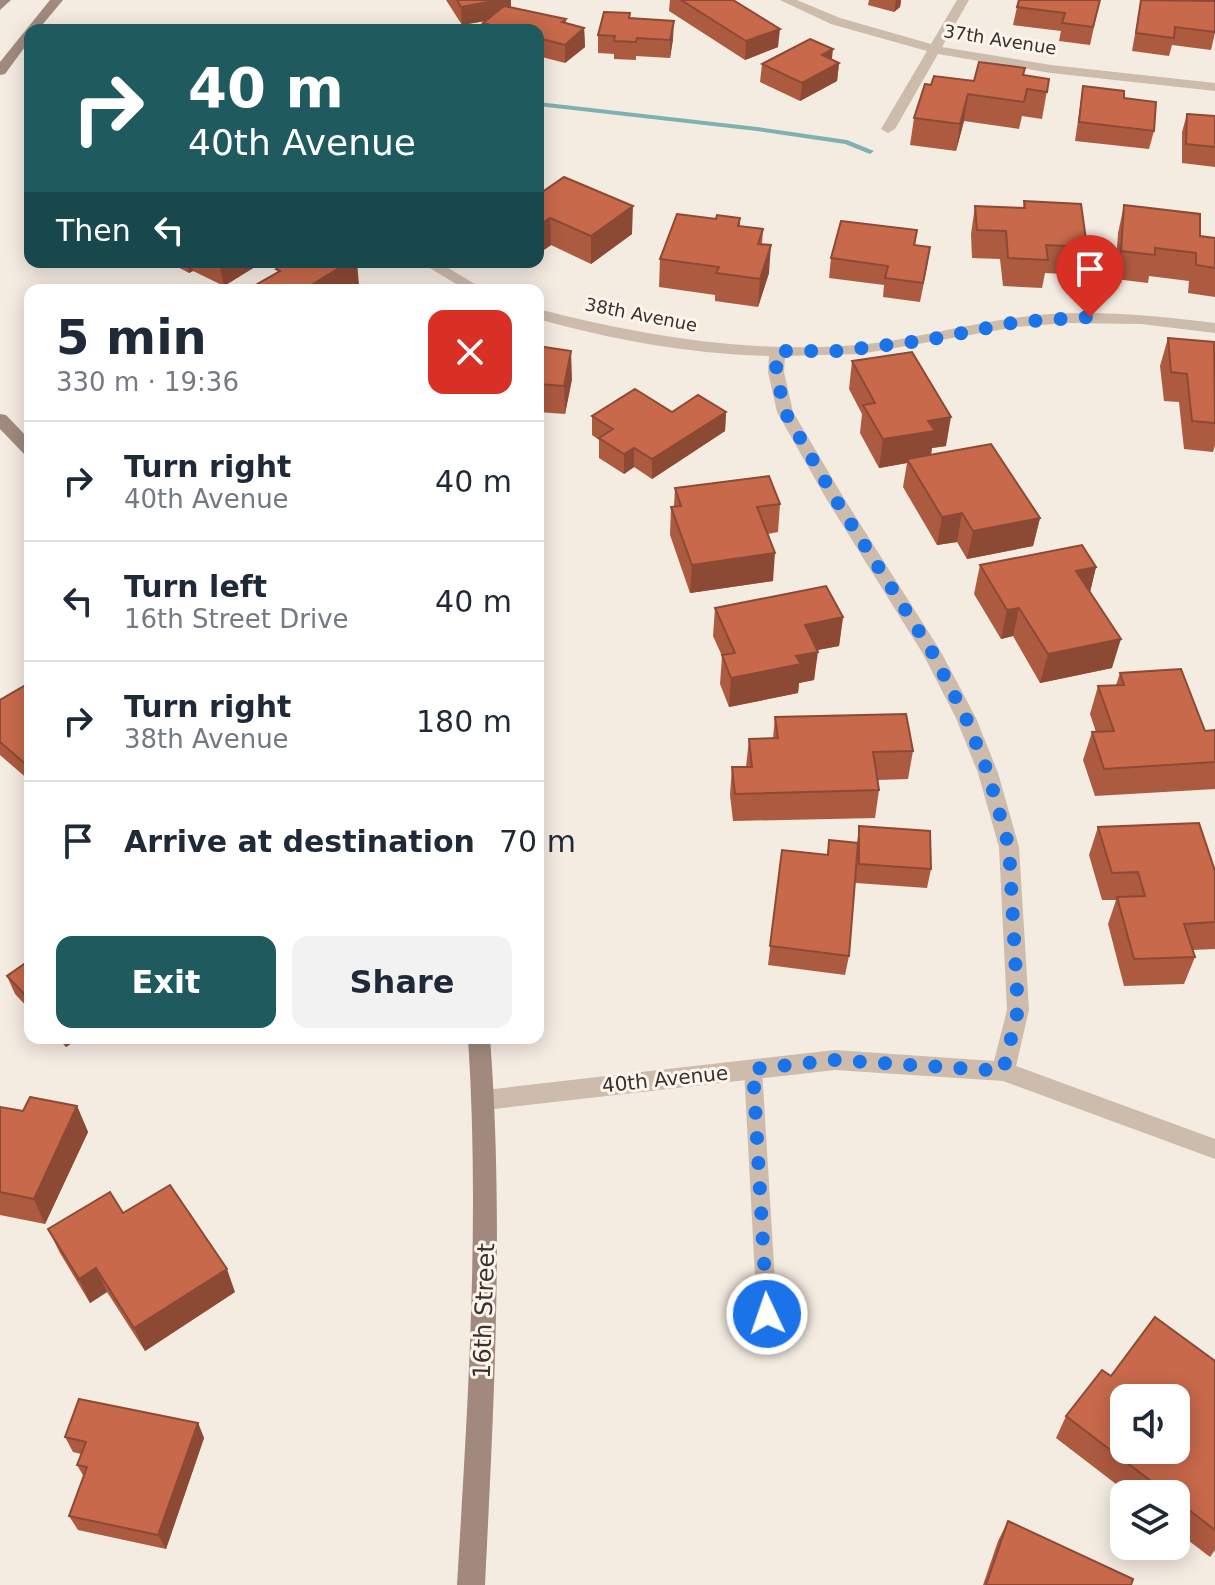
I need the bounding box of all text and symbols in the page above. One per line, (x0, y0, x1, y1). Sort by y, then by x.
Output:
street label: 37th Avenue (942, 20, 1058, 59)
text: 40 m (188, 55, 344, 120)
icon: right (56, 56, 160, 160)
text: 40th Avenue (188, 122, 416, 163)
icon: left (147, 208, 191, 252)
text: Then (56, 213, 131, 248)
pin (1056, 235, 1124, 317)
icon: arrive (1068, 247, 1112, 291)
street label: 38th Avenue (583, 293, 699, 336)
text: 5 min (56, 309, 207, 365)
button: close (428, 310, 512, 394)
text: 330 m · 19:36 (56, 367, 239, 397)
text: Turn right (124, 449, 291, 484)
icon: right (56, 459, 100, 503)
text: 40 m (435, 464, 512, 499)
text: 40th Avenue (124, 484, 289, 514)
text: Turn left (124, 569, 267, 604)
icon: left (56, 579, 100, 623)
text: 40 m (435, 584, 512, 619)
text: 16th Street Drive (124, 604, 349, 634)
text: Turn right (124, 689, 291, 724)
icon: right (56, 699, 100, 743)
text: 180 m (416, 704, 512, 739)
text: 38th Avenue (124, 724, 289, 754)
icon: arrive (56, 819, 100, 863)
text: Arrive at destination (124, 824, 475, 859)
text: 70 m (499, 824, 576, 859)
button: Exit (56, 936, 276, 1028)
button: Share (292, 936, 512, 1028)
street label: 40th Avenue (601, 1060, 729, 1098)
street label: 16th Street (468, 1243, 500, 1379)
position arrow (725, 1272, 809, 1356)
map controls (1110, 1384, 1190, 1560)
button: sound (1110, 1384, 1190, 1464)
button: layers (1110, 1480, 1190, 1560)

